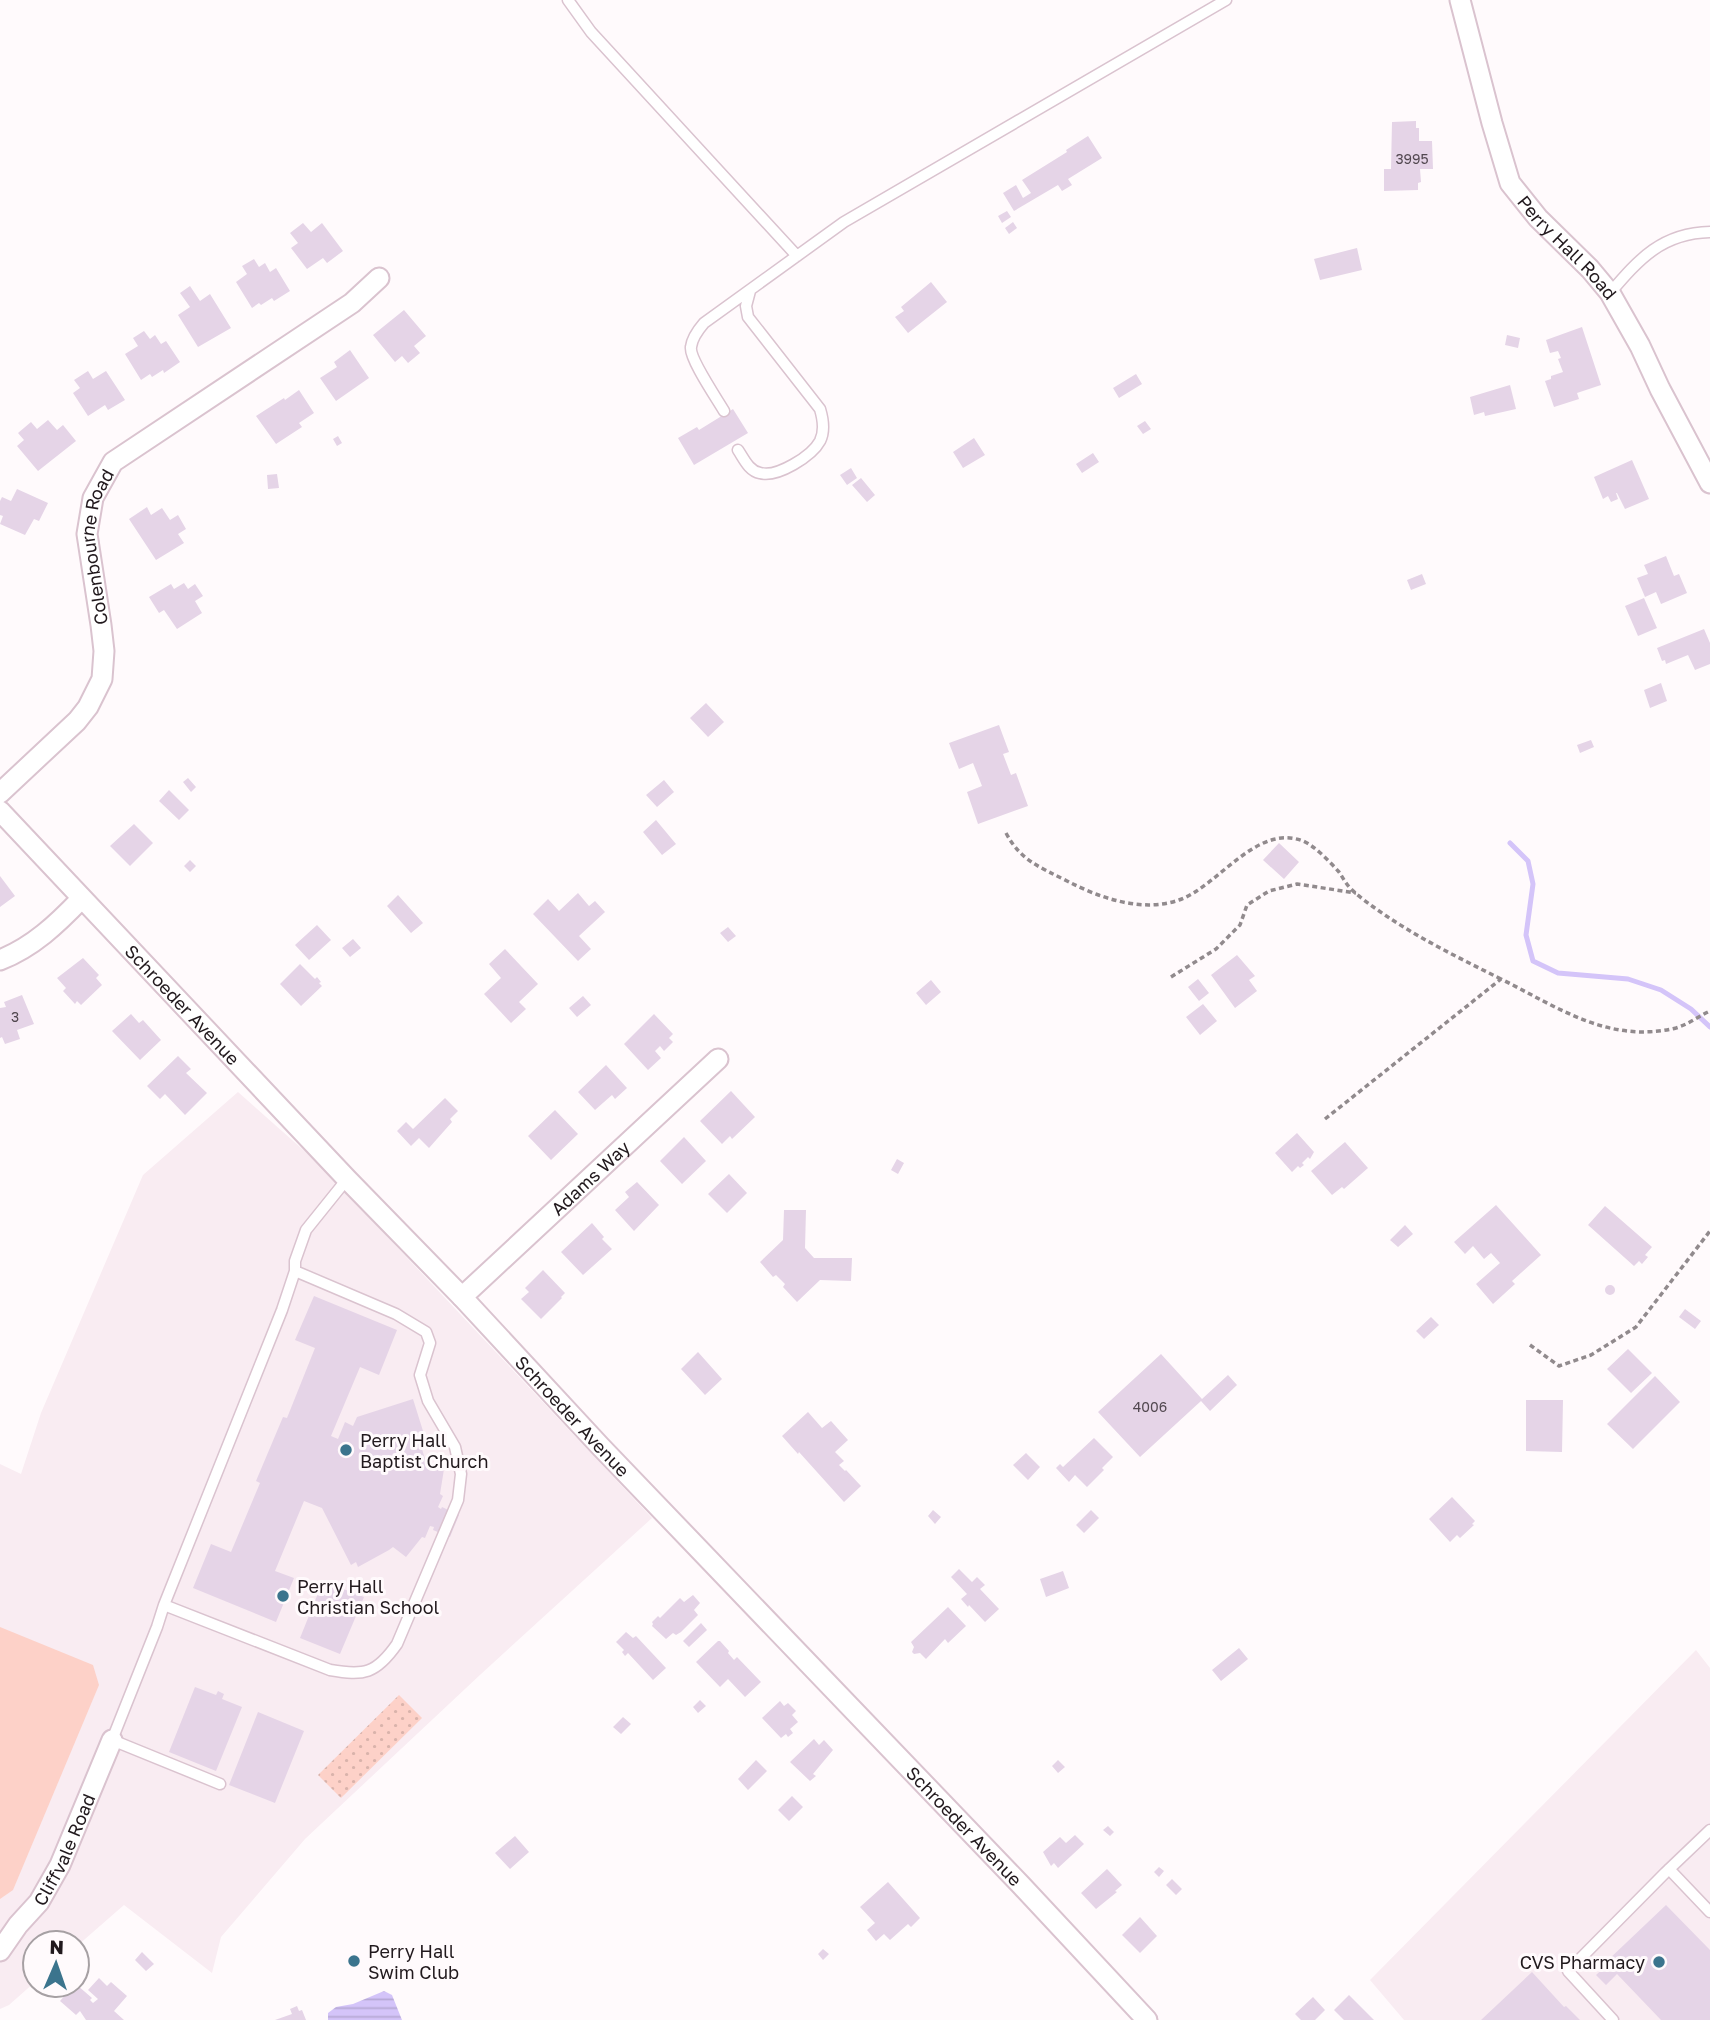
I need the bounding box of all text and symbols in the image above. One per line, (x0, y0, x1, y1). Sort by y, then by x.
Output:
house number: 3995 (1395, 150, 1429, 167)
street label: Perry Hall Road (1513, 191, 1622, 304)
street label: Colenbourne Road (76, 465, 118, 627)
street label: Schroeder Avenue (121, 940, 244, 1069)
house number: 3 (11, 1008, 19, 1025)
street label: Adams Way (546, 1136, 634, 1220)
street label: Schroeder Avenue (511, 1351, 634, 1481)
house number: 4006 (1133, 1398, 1167, 1415)
place label: Perry Hall Baptist Church (360, 1429, 488, 1472)
marker: Perry Hall Baptist Church (338, 1442, 354, 1458)
place label: Perry Hall Christian School (297, 1575, 439, 1618)
marker: Perry Hall Christian School (275, 1588, 291, 1604)
street label: Schroeder Avenue (902, 1762, 1027, 1890)
street label: Cliffvale Road (28, 1790, 99, 1909)
north arrow (21, 1929, 91, 1999)
text: N (49, 1935, 64, 1958)
place label: Perry Hall Swim Club (368, 1940, 459, 1983)
place label: CVS Pharmacy (1520, 1951, 1645, 1973)
marker: Perry Hall Swim Club (346, 1953, 362, 1969)
marker: CVS Pharmacy (1651, 1954, 1667, 1970)

